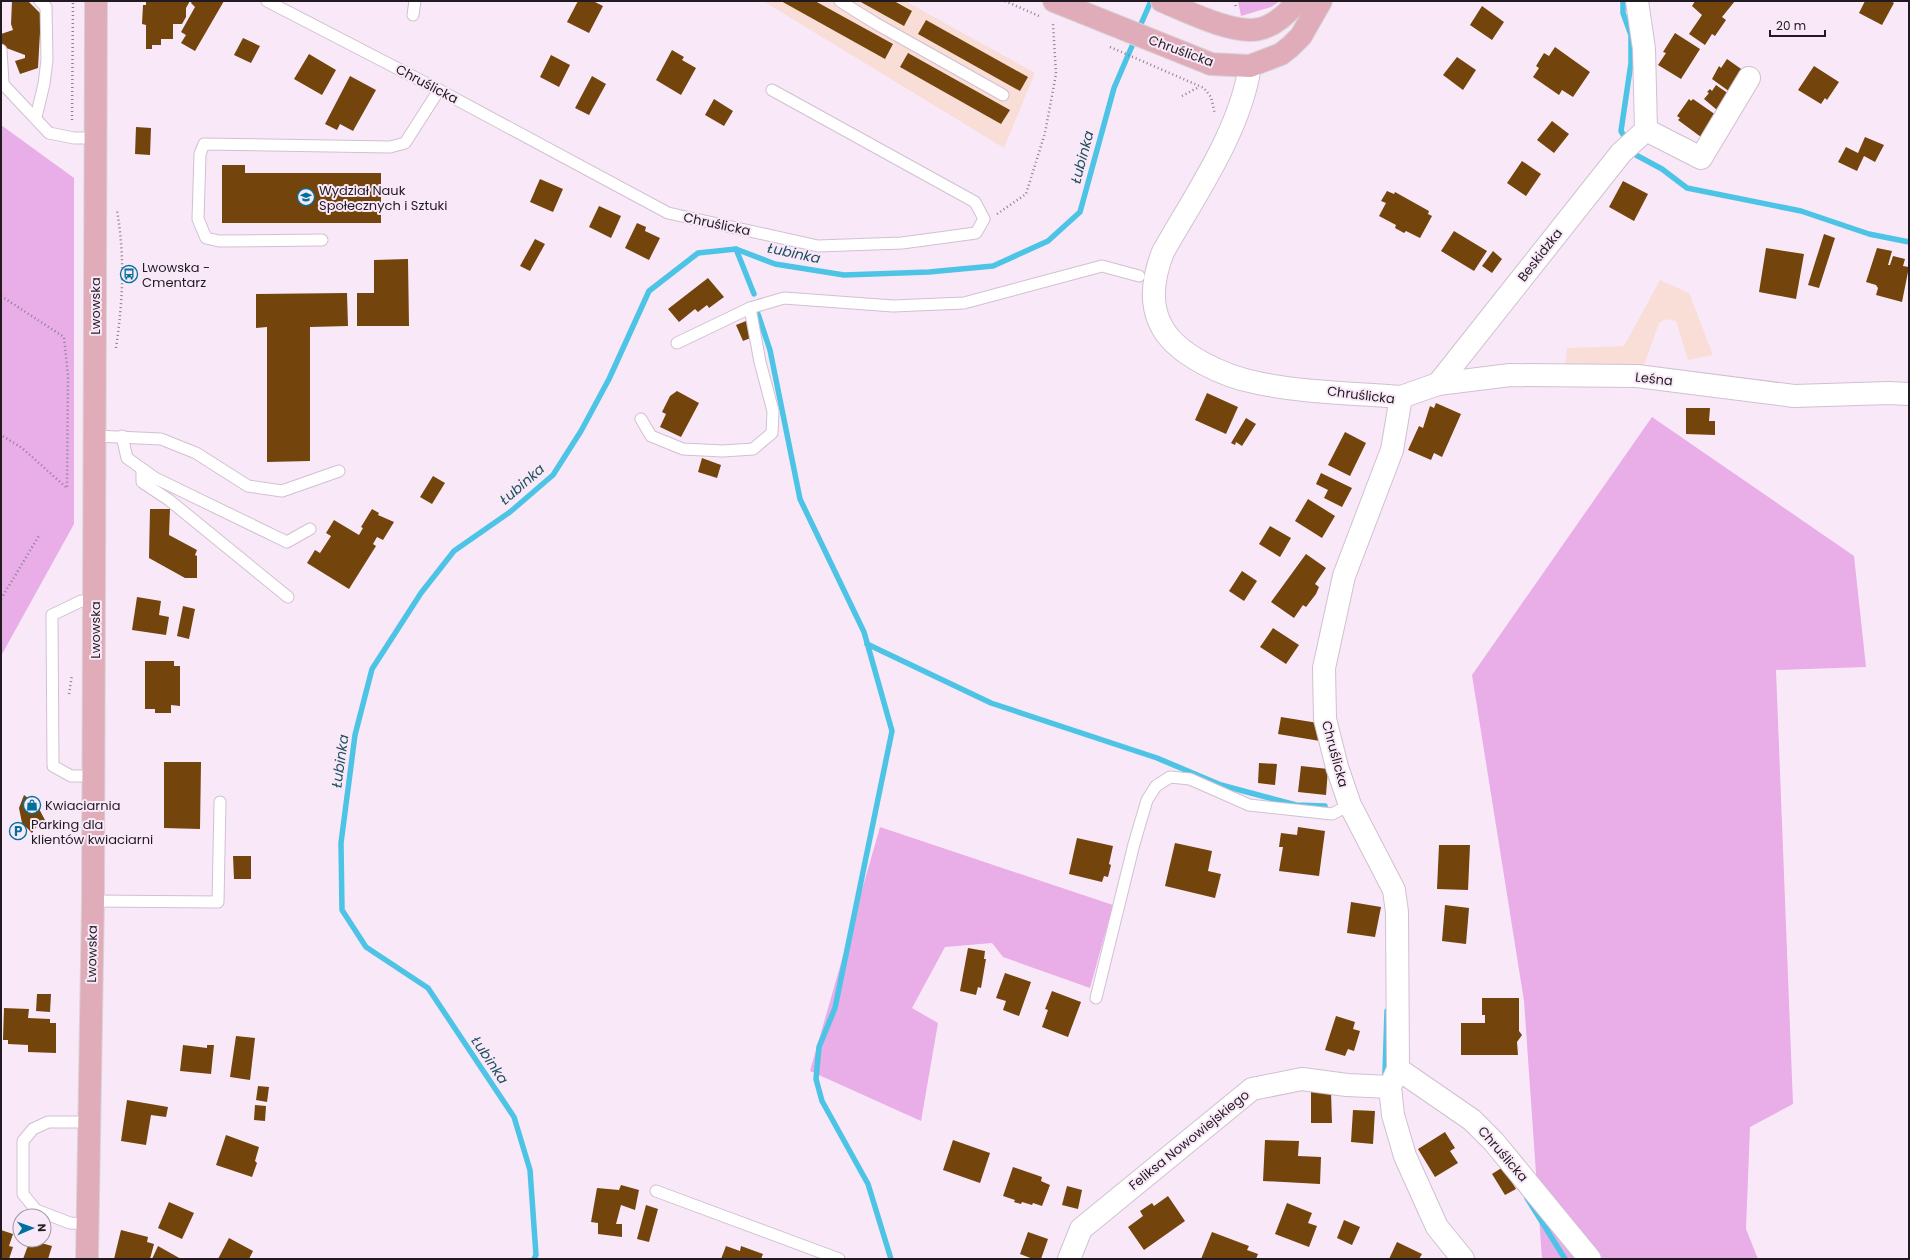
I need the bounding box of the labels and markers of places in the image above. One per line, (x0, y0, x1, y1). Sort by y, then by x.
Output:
place label: Wydział Nauk Społecznych i Sztuki (319, 181, 447, 215)
school or university icon: Wydział Nauk Społecznych i Sztuki (296, 187, 316, 207)
place label: Lwowska - Cmentarz (142, 258, 210, 292)
bus stop icon: Lwowska - Cmentarz (119, 264, 139, 284)
shop icon: Kwiaciarnia (22, 795, 42, 815)
place label: Kwiaciarnia (45, 796, 120, 815)
place label: Parking dla klientów kwiaciarni (31, 815, 153, 849)
parking icon: Parking dla klientów kwiaciarni (8, 821, 28, 841)

